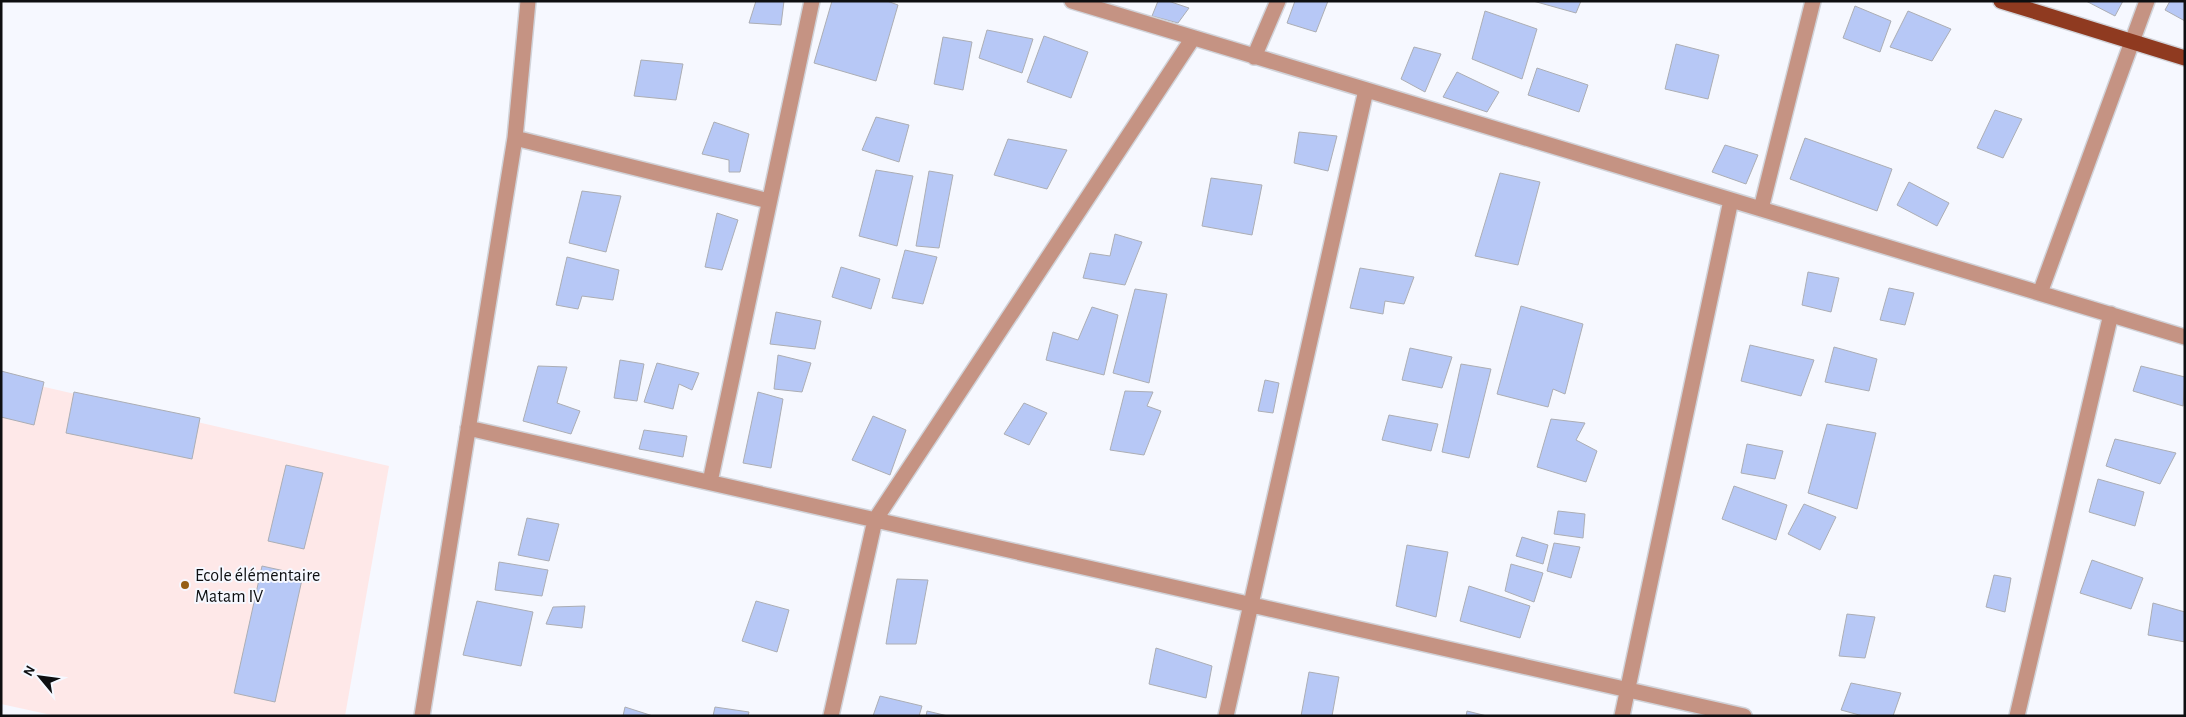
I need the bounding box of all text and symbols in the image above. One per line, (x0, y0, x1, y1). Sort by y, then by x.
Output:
place label: Ecole élémentaire Matam IV (195, 567, 320, 606)
marker: Ecole élémentaire Matam IV (179, 579, 191, 591)
north arrow (15, 652, 65, 702)
text: N (21, 664, 38, 679)

